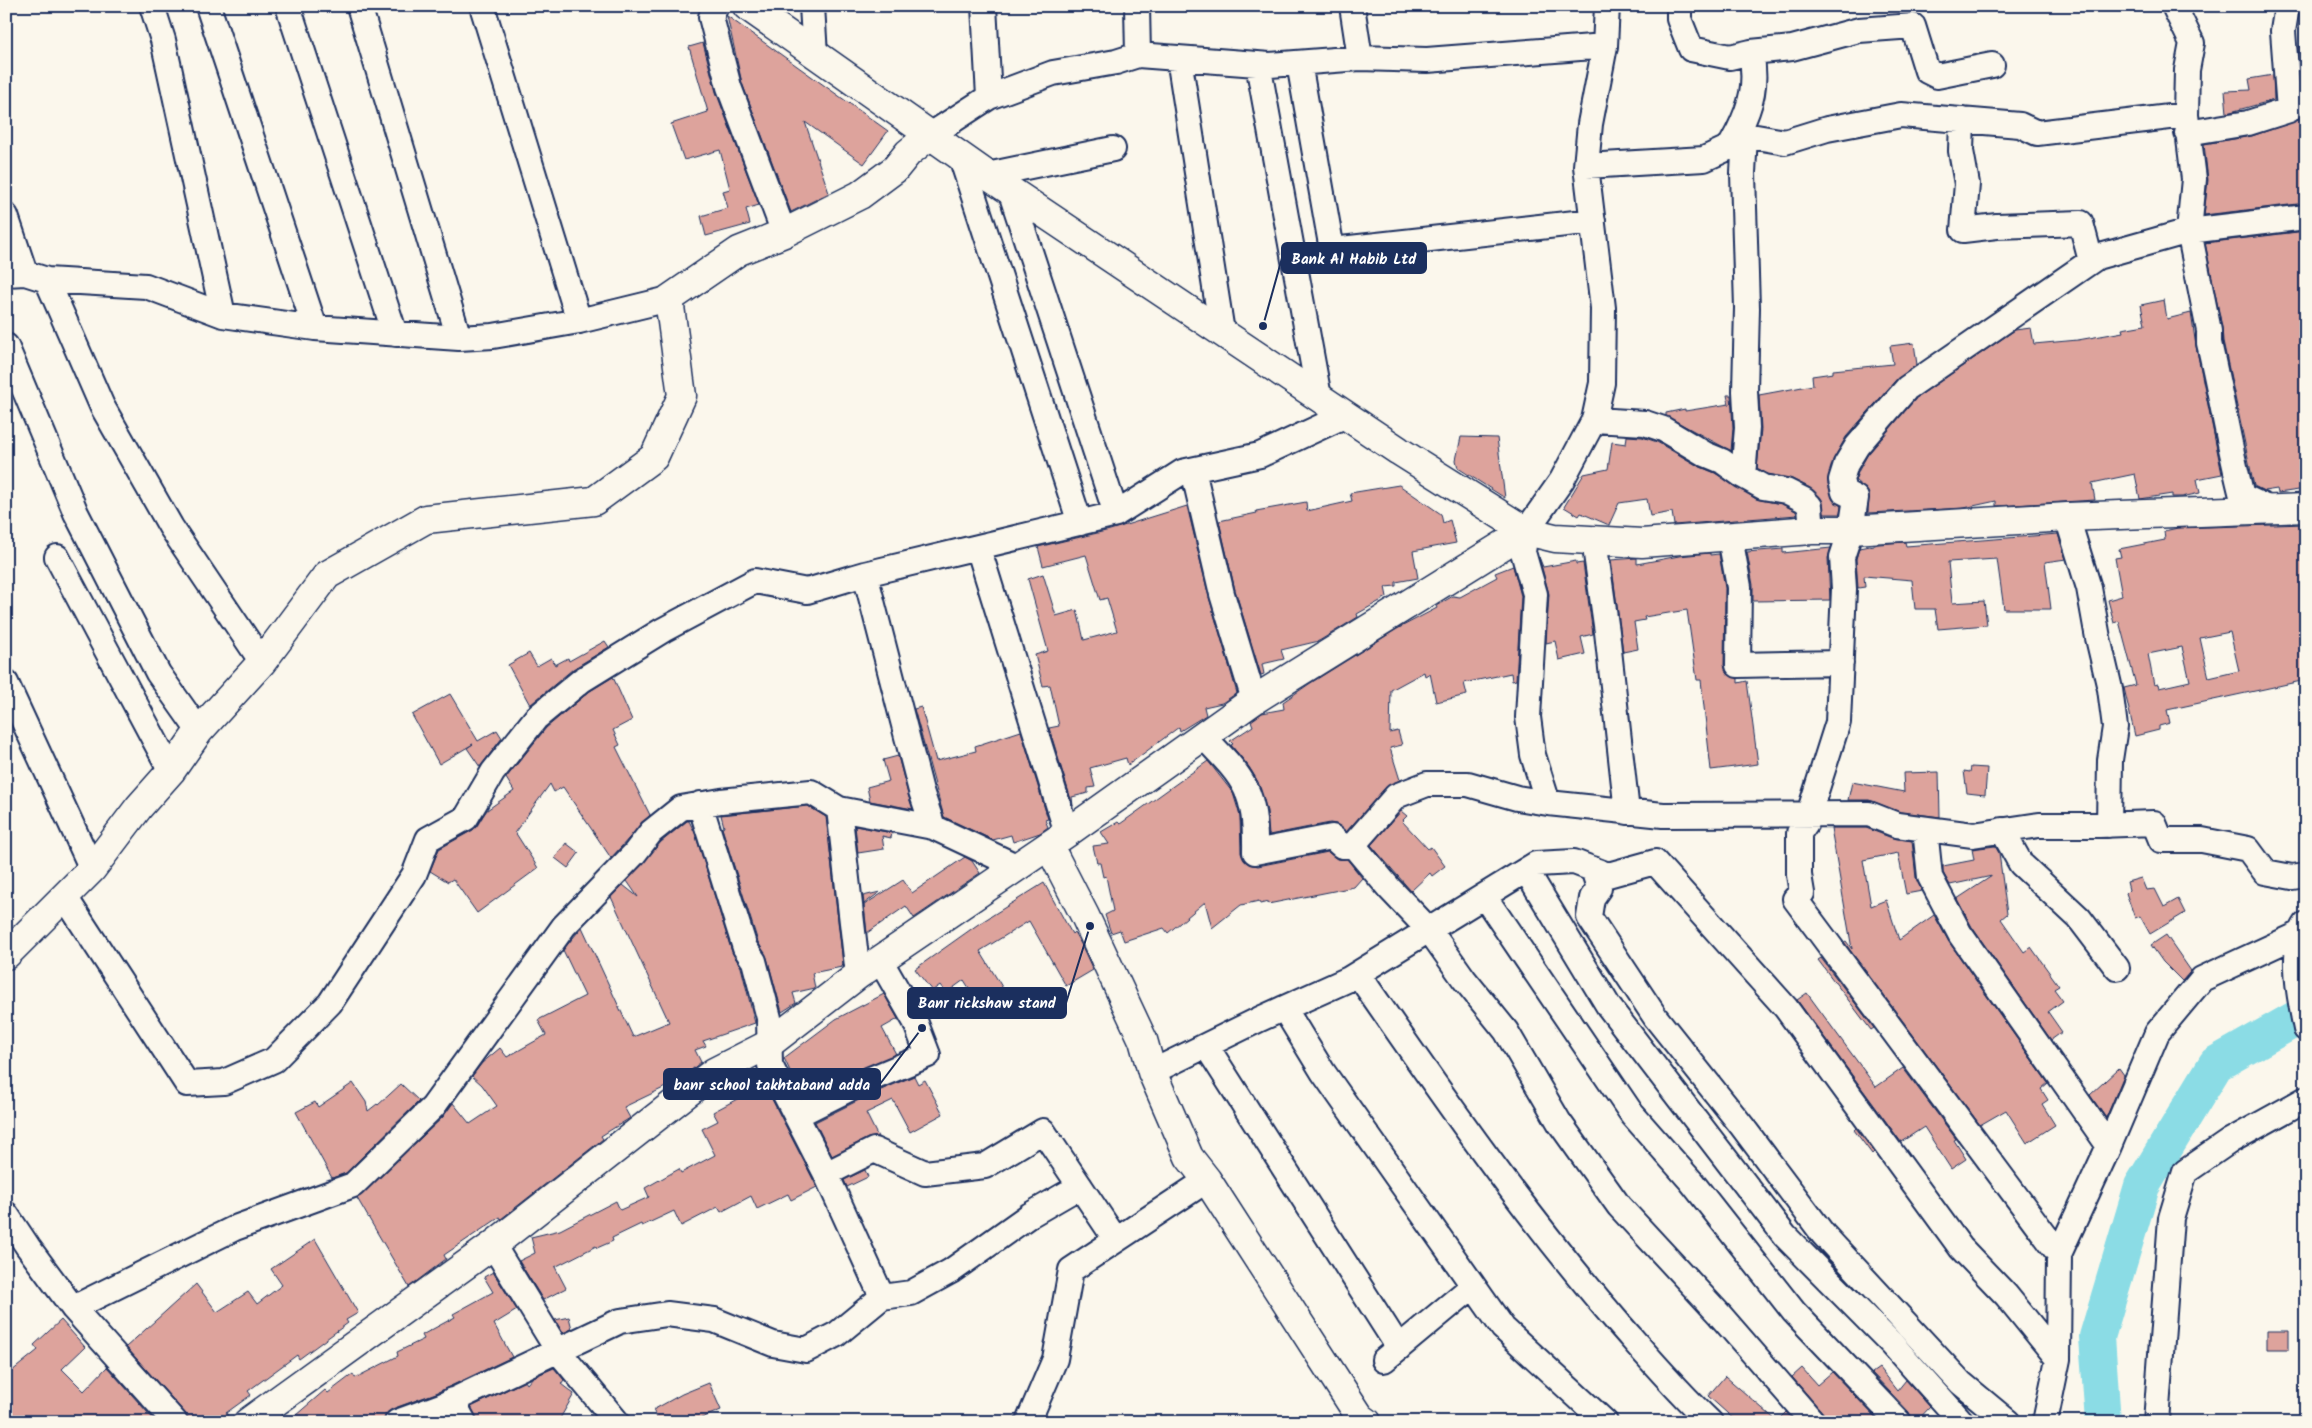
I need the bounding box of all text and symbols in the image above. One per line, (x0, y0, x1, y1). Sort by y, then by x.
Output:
callout: Bank Al Habib Ltd (1282, 243, 1426, 273)
text: Bank Al Habib Ltd (1292, 248, 1417, 272)
callout: Banr rickshaw stand (908, 988, 1066, 1018)
text: Banr rickshaw stand (918, 992, 1057, 1016)
callout: banr school takhtaband adda (664, 1069, 880, 1099)
text: banr school takhtaband adda (674, 1074, 871, 1098)

